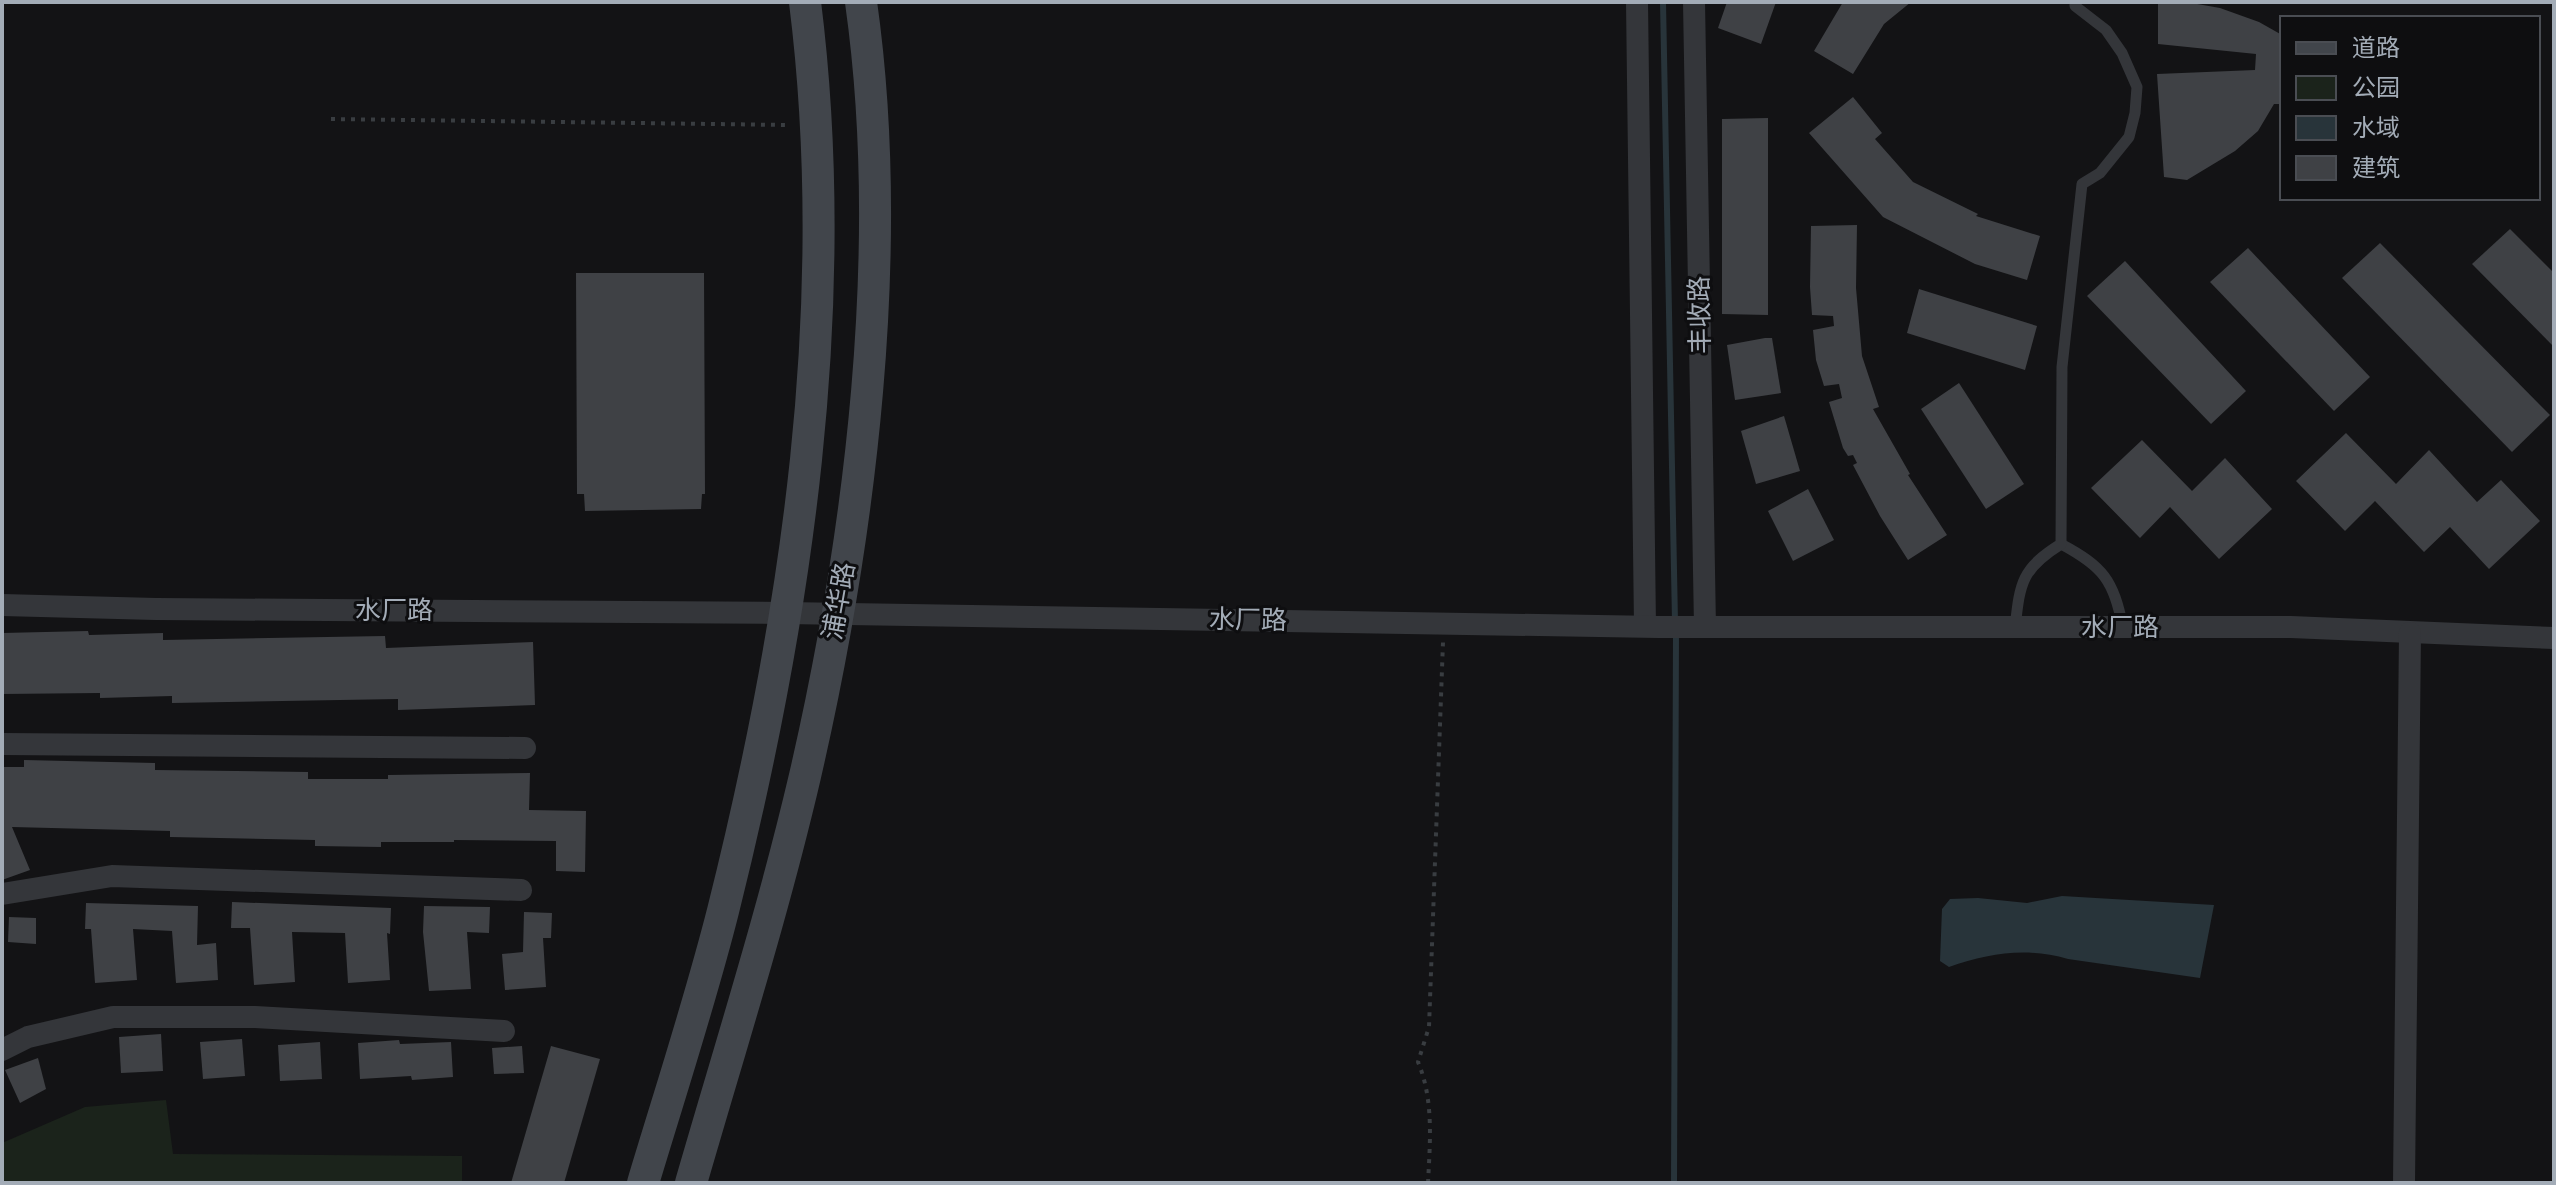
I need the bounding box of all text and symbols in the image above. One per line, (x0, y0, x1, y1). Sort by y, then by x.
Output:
legend (2280, 16, 2540, 200)
text: 道路 (2352, 34, 2400, 62)
text: 公园 (2352, 74, 2400, 102)
text: 水域 (2352, 114, 2400, 142)
text: 建筑 (2352, 154, 2400, 182)
street label: 丰收路 (1684, 276, 1716, 354)
street label: 浦华路 (817, 560, 861, 642)
street label: 水厂路 (355, 595, 433, 626)
street label: 水厂路 (1209, 604, 1287, 636)
street label: 水厂路 (2081, 612, 2159, 643)

